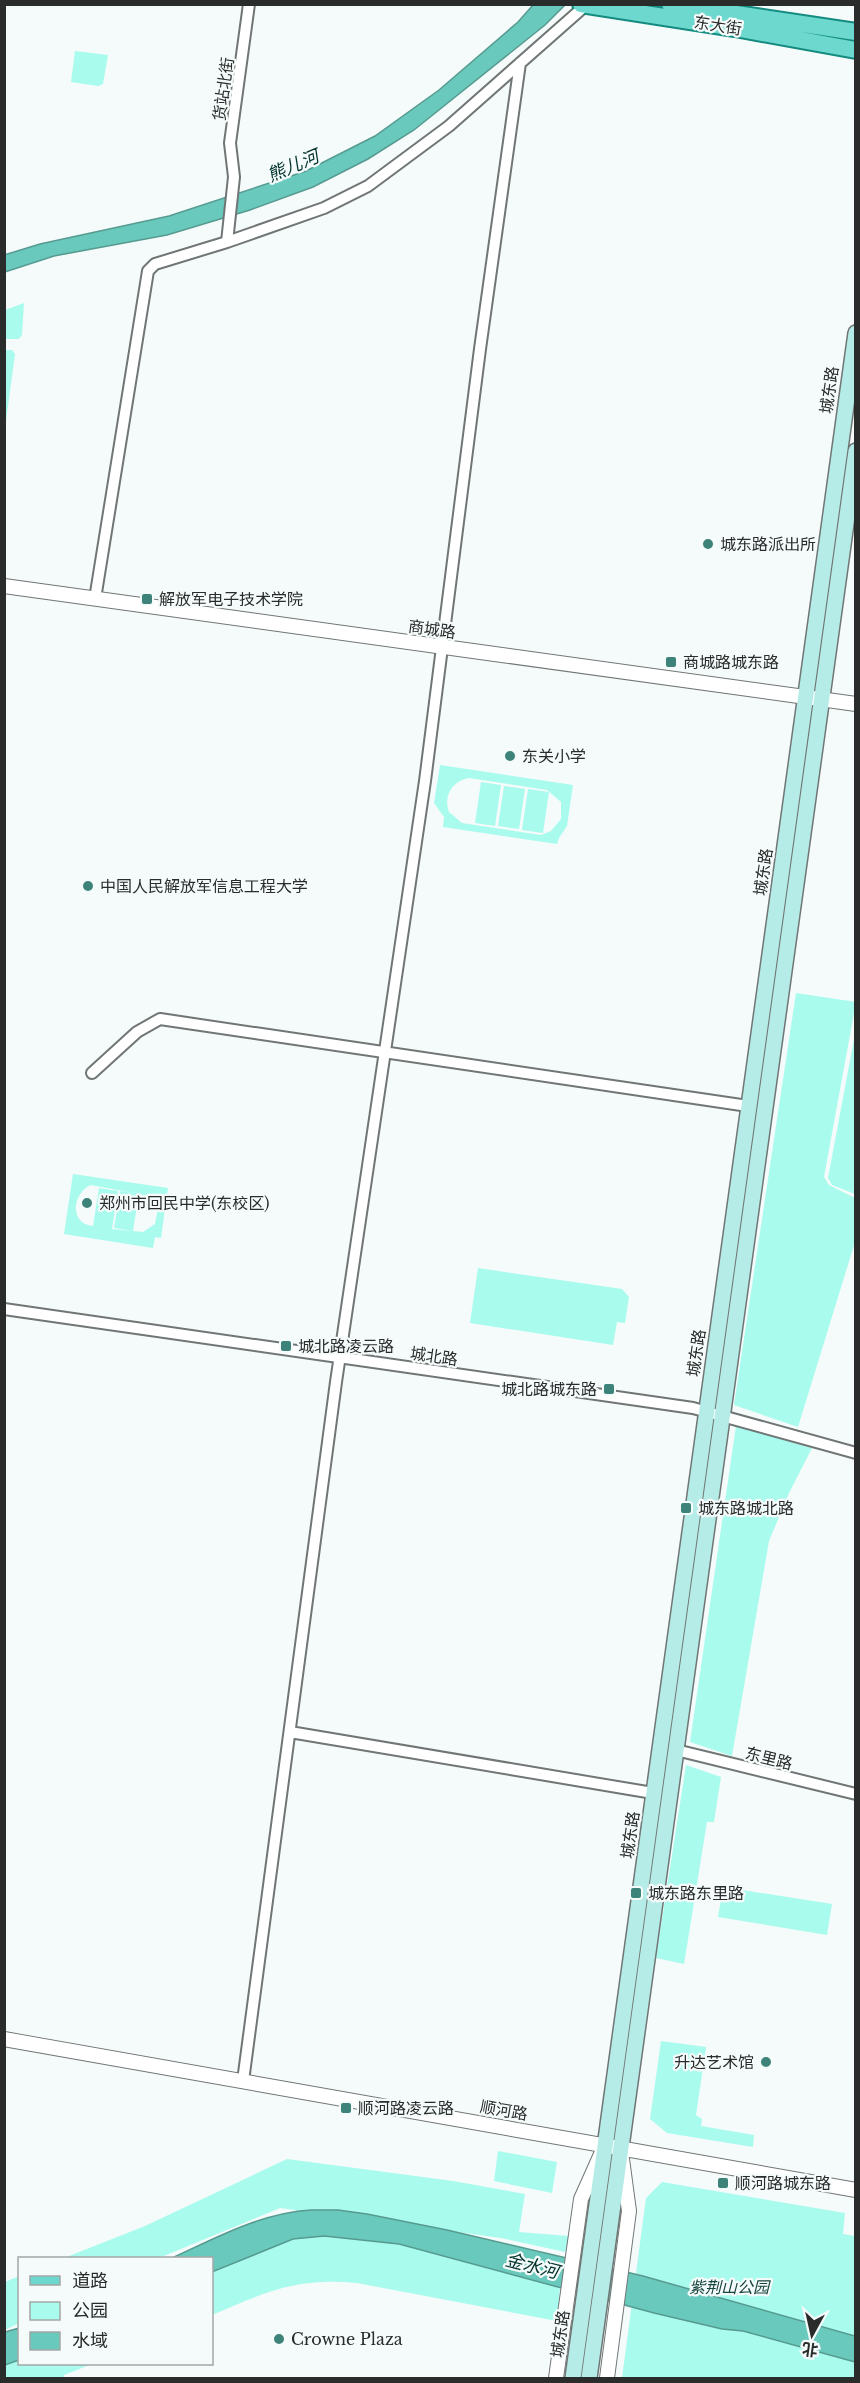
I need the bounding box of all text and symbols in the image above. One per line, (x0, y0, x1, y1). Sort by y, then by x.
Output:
street label: 东大街 (693, 11, 743, 39)
street label: 货站北街 (209, 56, 237, 122)
water label: 熊儿河 (264, 144, 325, 187)
street label: 城东路 (816, 365, 842, 415)
place label: 城东路派出所 (720, 534, 816, 554)
marker: 城东路派出所 (701, 537, 715, 551)
place label: 解放军电子技术学院 (159, 589, 303, 609)
marker: 解放军电子技术学院 (140, 592, 154, 606)
street label: 商城路 (407, 616, 457, 642)
place label: 商城路城东路 (683, 652, 779, 672)
marker: 商城路城东路 (664, 655, 678, 669)
place label: 东关小学 (522, 746, 586, 766)
marker: 东关小学 (503, 749, 517, 763)
street label: 城东路 (750, 847, 776, 897)
place label: 中国人民解放军信息工程大学 (100, 876, 308, 896)
marker: 中国人民解放军信息工程大学 (81, 879, 95, 893)
place label: 郑州市回民中学(东校区) (99, 1193, 270, 1213)
marker: 郑州市回民中学(东校区) (80, 1196, 94, 1210)
street label: 城东路 (683, 1328, 709, 1378)
place label: 城北路凌云路 (298, 1336, 394, 1356)
marker: 城北路凌云路 (279, 1339, 293, 1353)
street label: 城北路 (409, 1343, 459, 1369)
place label: 城北路城东路 (501, 1379, 597, 1399)
marker: 城北路城东路 (602, 1382, 616, 1396)
place label: 城东路城北路 (698, 1498, 794, 1518)
marker: 城东路城北路 (679, 1501, 693, 1515)
street label: 东里路 (743, 1742, 795, 1774)
street label: 城东路 (617, 1810, 643, 1860)
place label: 城东路东里路 (648, 1883, 744, 1903)
marker: 城东路东里路 (629, 1886, 643, 1900)
place label: 升达艺术馆 (674, 2052, 754, 2072)
marker: 升达艺术馆 (759, 2055, 773, 2069)
street label: 顺河路 (479, 2096, 529, 2124)
place label: 顺河路凌云路 (358, 2098, 454, 2118)
marker: 顺河路凌云路 (339, 2101, 353, 2115)
place label: 顺河路城东路 (735, 2173, 831, 2193)
marker: 顺河路城东路 (716, 2176, 730, 2190)
water label: 金水河 (503, 2249, 564, 2284)
legend (18, 2257, 213, 2365)
text: 道路 (72, 2270, 108, 2292)
park label: 紫荆山公园 (689, 2277, 771, 2297)
text: 公园 (72, 2300, 108, 2322)
north arrow (782, 2305, 842, 2365)
street label: 城东路 (547, 2309, 573, 2359)
place label: Crowne Plaza (291, 2329, 403, 2349)
text: 水域 (72, 2330, 108, 2352)
marker: Crowne Plaza (272, 2332, 286, 2346)
text: 北 (801, 2339, 819, 2361)

